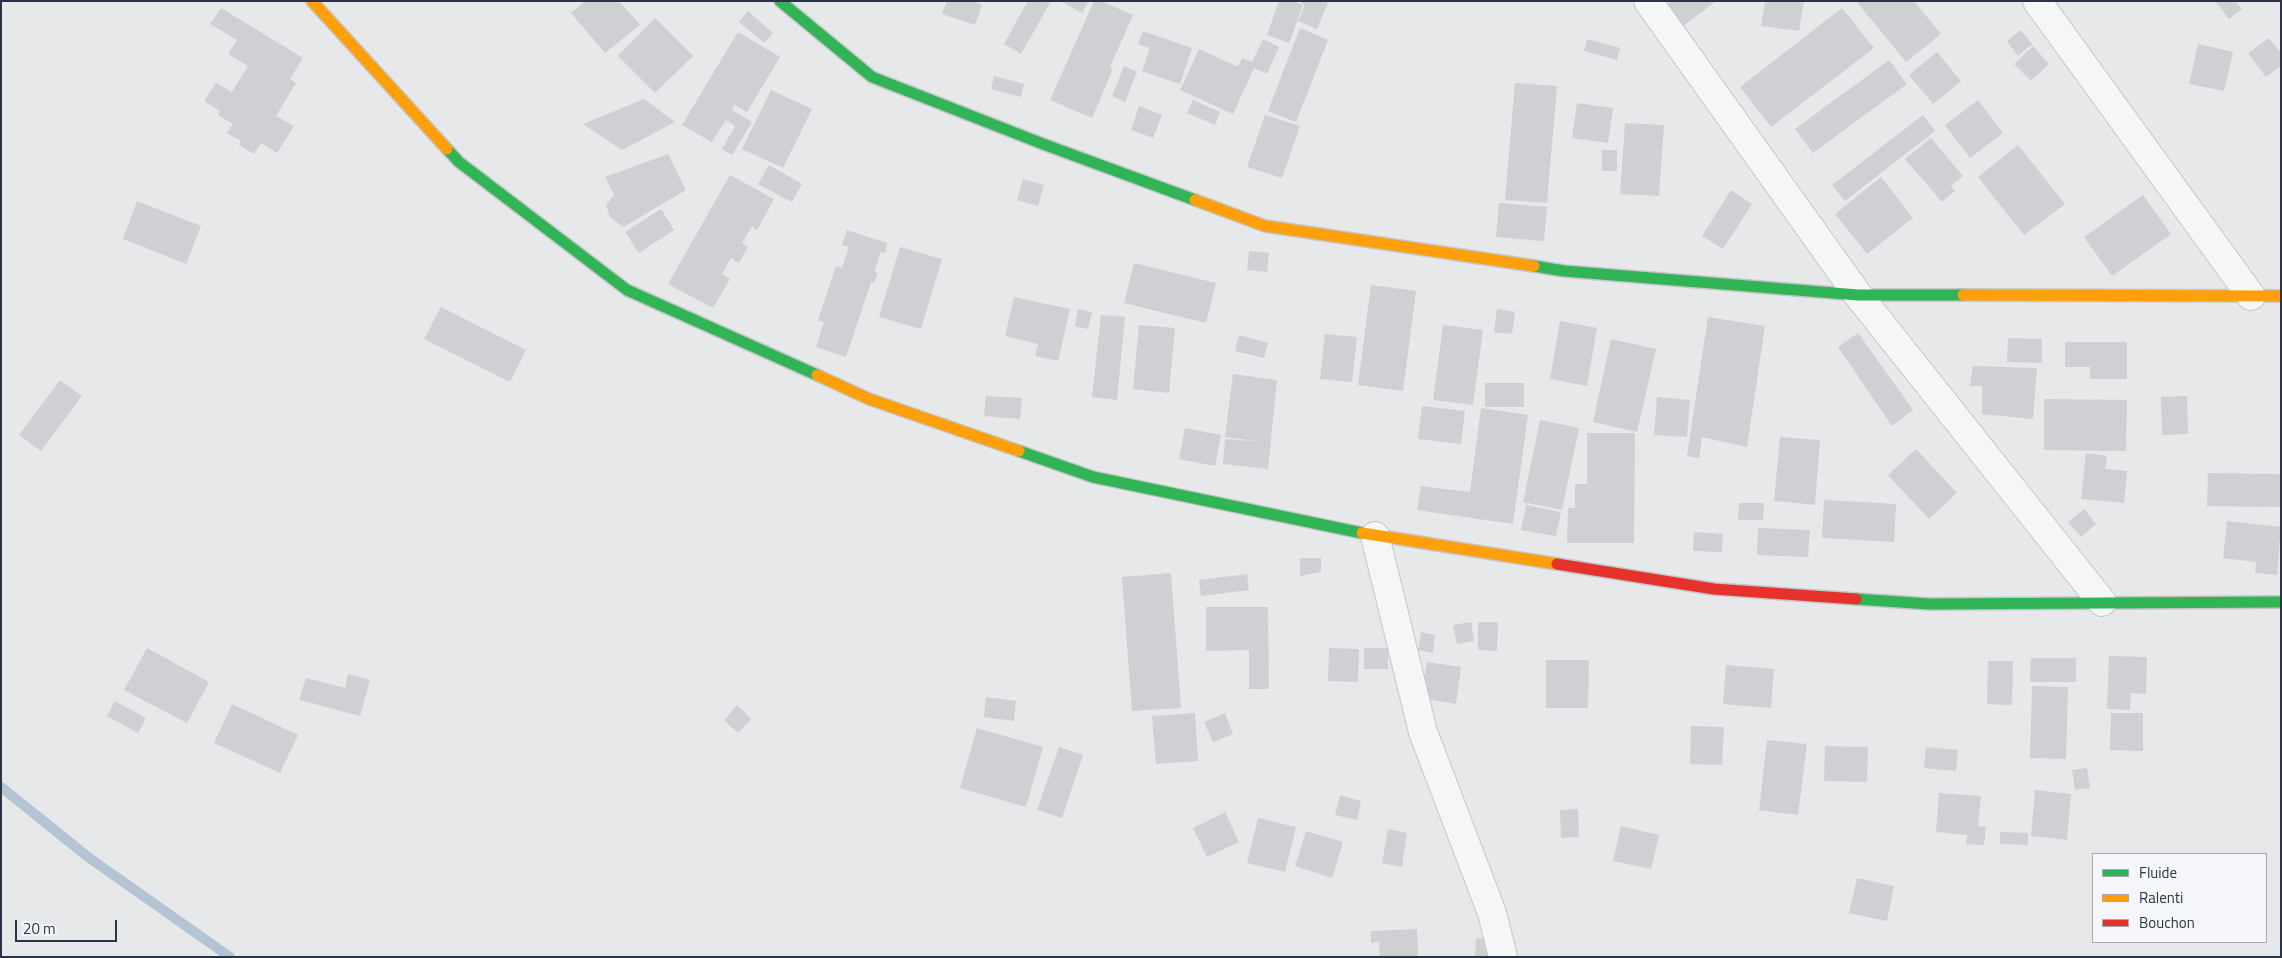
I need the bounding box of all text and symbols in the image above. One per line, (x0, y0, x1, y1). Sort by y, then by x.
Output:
legend (2092, 853, 2267, 943)
text: Fluide (2139, 861, 2177, 884)
text: Ralenti (2139, 886, 2183, 909)
scale bar (18, 910, 120, 942)
text: Bouchon (2139, 911, 2195, 934)
text: 20 m (23, 917, 56, 940)

